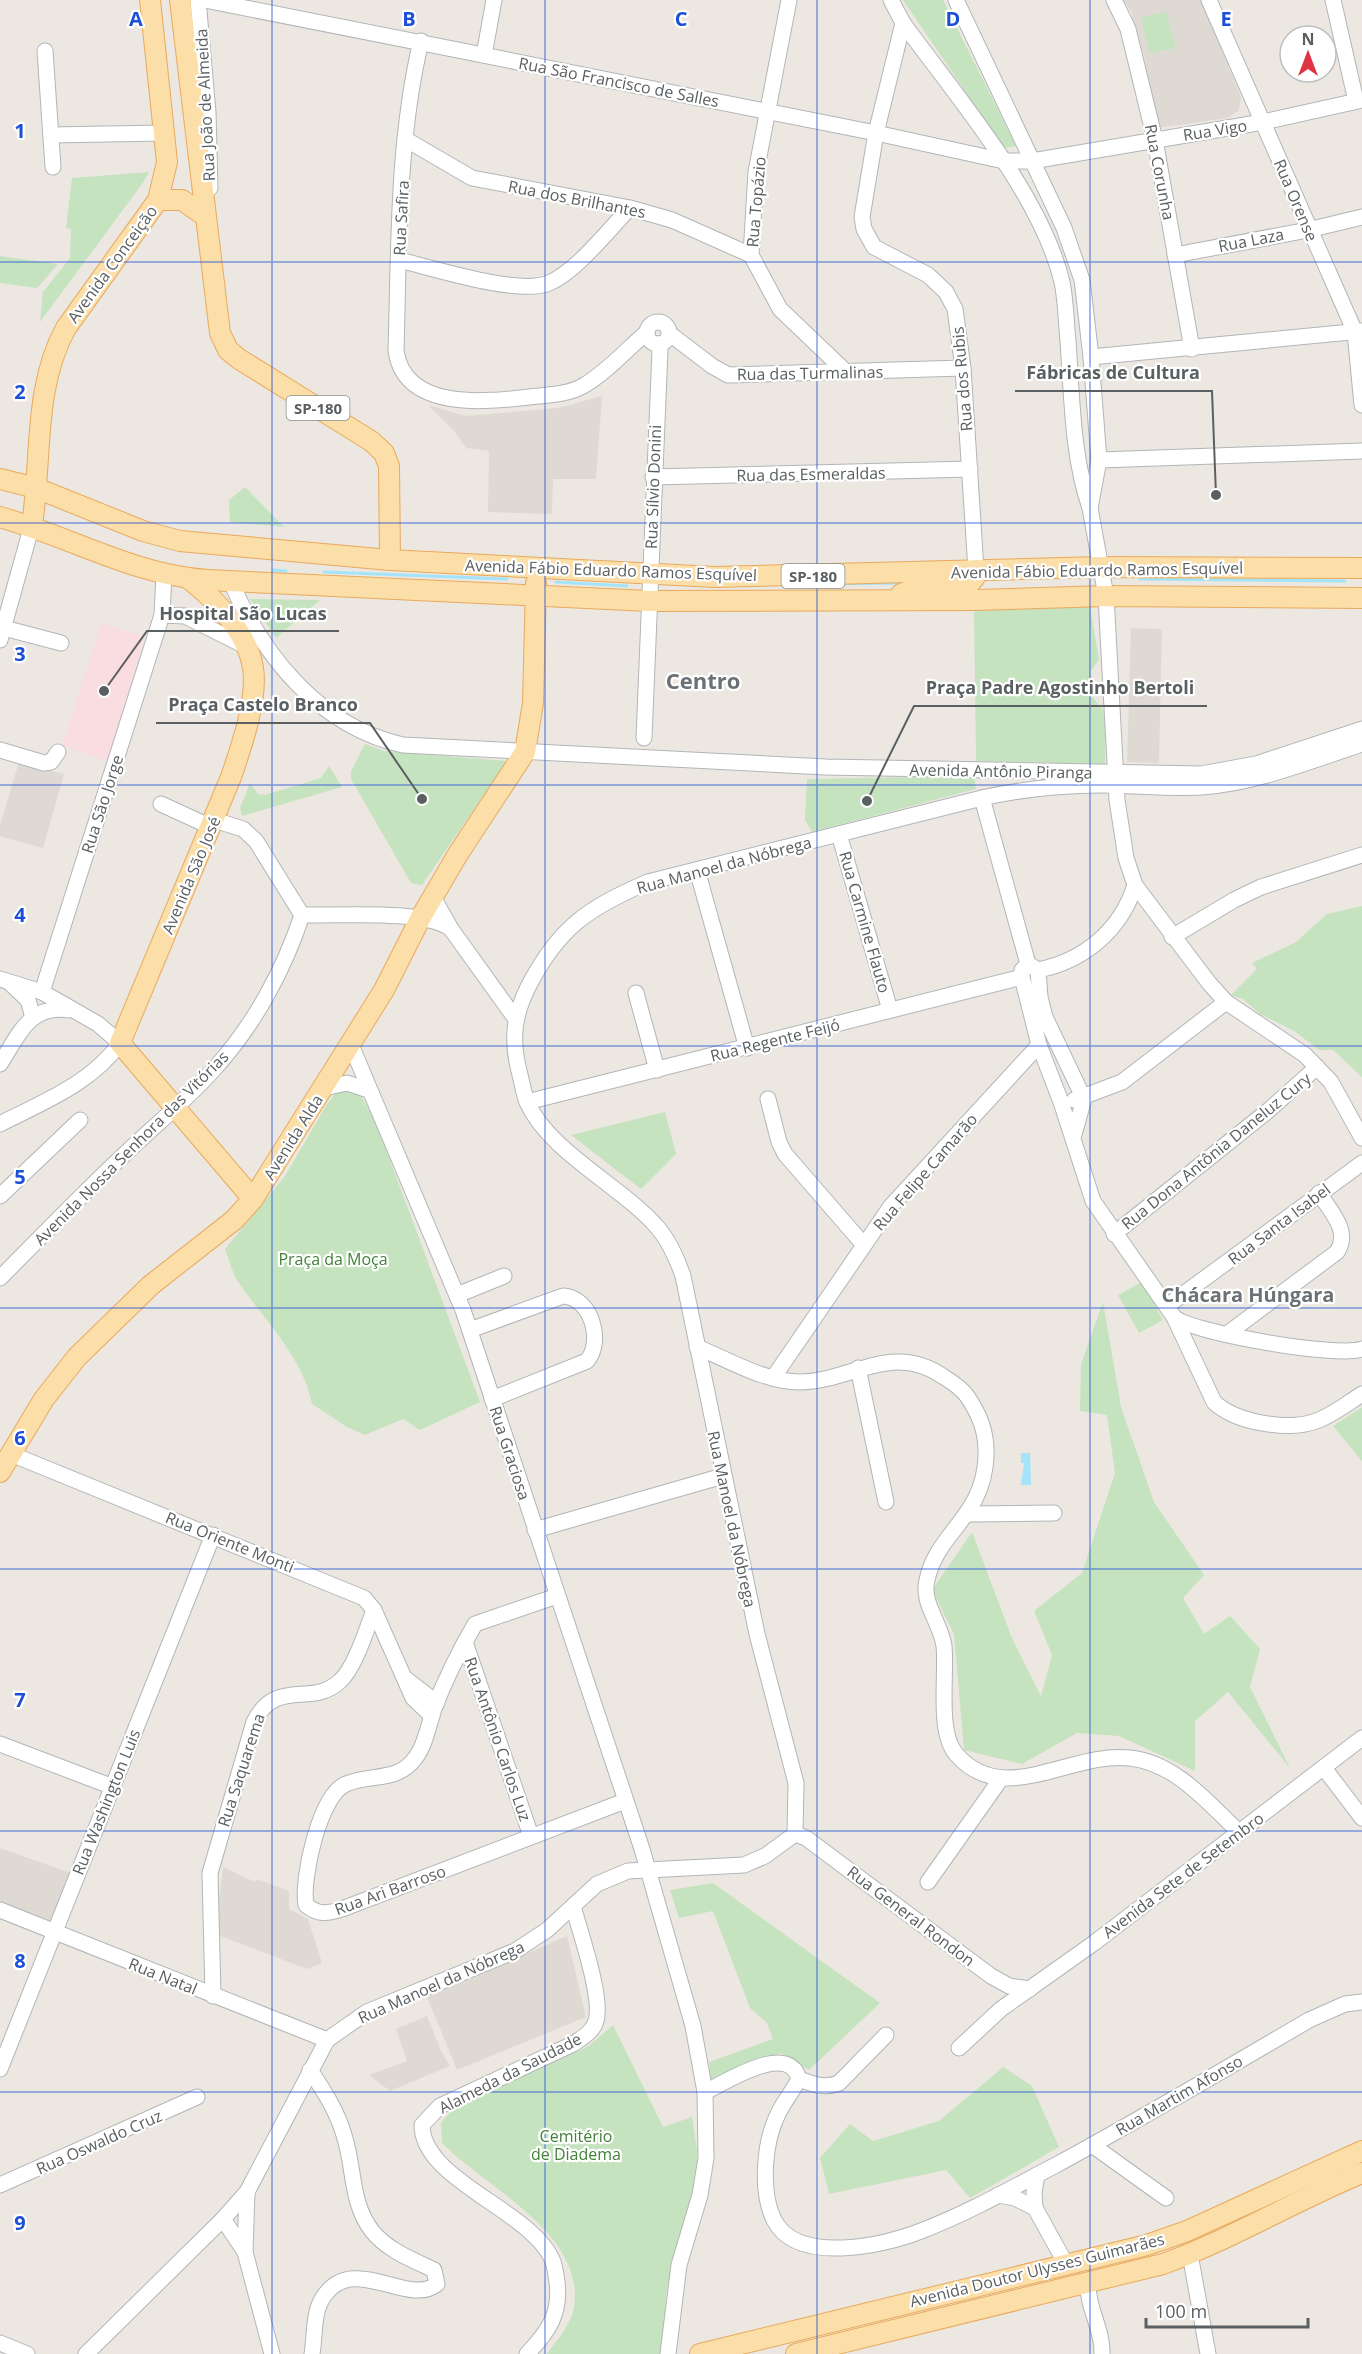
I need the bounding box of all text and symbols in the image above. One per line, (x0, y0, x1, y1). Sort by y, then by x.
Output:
text: A (129, 5, 143, 32)
text: B (402, 5, 416, 32)
text: C (675, 5, 688, 32)
text: D (946, 5, 960, 32)
text: E (1220, 5, 1232, 32)
north arrow (1278, 24, 1338, 84)
street label: Rua João de Almeida (190, 28, 220, 182)
text: N (1301, 28, 1315, 50)
street label: Rua São Francisco de Salles (517, 52, 721, 112)
street label: Rua Vigo (1181, 114, 1249, 146)
text: 1 (14, 117, 26, 144)
street label: Rua Corunha (1140, 122, 1180, 222)
street label: Rua Topázio (741, 156, 771, 248)
street label: Rua Orense (1269, 156, 1323, 244)
street label: Rua dos Brilhantes (506, 175, 648, 223)
street label: Rua Safira (388, 180, 414, 256)
street label: Avenida Conceição (62, 201, 162, 327)
street label: Rua Laza (1216, 223, 1286, 257)
street label: Rua dos Rubis (946, 326, 978, 432)
callout: Fábricas de Cultura (1015, 355, 1212, 391)
text: Fábricas de Cultura (1026, 360, 1200, 384)
street label: Rua das Turmalinas (737, 361, 883, 385)
text: 2 (14, 378, 26, 405)
road number: SP-180 (286, 396, 350, 420)
street label: Rua Sílvio Donini (640, 424, 666, 550)
street label: Rua das Esmeraldas (736, 462, 886, 486)
street label: Avenida Fábio Eduardo Ramos Esquível (465, 554, 757, 586)
street label: Avenida Fábio Eduardo Ramos Esquível (951, 556, 1243, 584)
road number: SP-180 (782, 564, 844, 588)
callout: Hospital São Lucas (147, 595, 339, 631)
text: Hospital São Lucas (159, 601, 327, 625)
text: 3 (14, 640, 26, 667)
district label: Centro (666, 665, 740, 695)
callout: Praça Padre Agostinho Bertoli (914, 670, 1207, 706)
text: Praça Padre Agostinho Bertoli (926, 675, 1194, 699)
callout: Praça Castelo Branco (156, 687, 370, 723)
text: Praça Castelo Branco (168, 692, 358, 716)
street label: Rua São Jorge (76, 752, 128, 856)
street label: Avenida Antônio Piranga (909, 758, 1093, 784)
street label: Avenida São José (156, 813, 226, 937)
street label: Rua Manoel da Nóbrega (634, 831, 814, 899)
street label: Rua Carmine Flauto (834, 849, 896, 995)
text: 4 (14, 901, 26, 928)
street label: Rua Regente Feijó (708, 1013, 842, 1067)
street label: Avenida Nossa Senhora das Vitórias (29, 1046, 233, 1250)
street label: Rua Dona Antônia Daneluz Cury (1117, 1067, 1316, 1235)
street label: Avenida Alda (258, 1090, 328, 1184)
street label: Rua Felipe Camarão (868, 1109, 982, 1235)
text: 5 (14, 1163, 26, 1190)
street label: Rua Santa Isabel (1223, 1178, 1335, 1270)
park label: Praça da Moça (278, 1248, 388, 1270)
district label: Chácara Húngara (1162, 1281, 1334, 1308)
street label: Rua Graciosa (484, 1403, 536, 1503)
text: 6 (14, 1424, 26, 1451)
street label: Rua Manoel da Nóbrega (703, 1429, 761, 1609)
street label: Rua Oriente Monti (162, 1506, 298, 1578)
street label: Rua Antônio Carlos Luz (460, 1654, 536, 1824)
text: 7 (14, 1686, 26, 1713)
street label: Rua Saquarema (212, 1710, 270, 1830)
street label: Rua Washington Luis (67, 1726, 145, 1878)
street label: Avenida Sete de Setembro (1098, 1807, 1268, 1943)
street label: Rua Ari Barroso (331, 1860, 449, 1920)
street label: Rua General Rondon (843, 1861, 979, 1971)
street label: Rua Manoel da Nóbrega (354, 1935, 528, 2029)
text: 8 (14, 1947, 26, 1974)
street label: Rua Natal (125, 1952, 201, 2000)
street label: Alameda da Saudade (435, 2027, 585, 2119)
street label: Rua Martim Afonso (1111, 2050, 1247, 2140)
street label: Rua Oswaldo Cruz (33, 2104, 165, 2180)
park label: Cemitério de Diadema (531, 2125, 621, 2165)
text: 9 (14, 2209, 26, 2236)
street label: Avenida Doutor Ulysses Guimarães (907, 2228, 1167, 2312)
scale bar (1146, 2291, 1308, 2329)
text: 100 m (1155, 2299, 1207, 2323)

